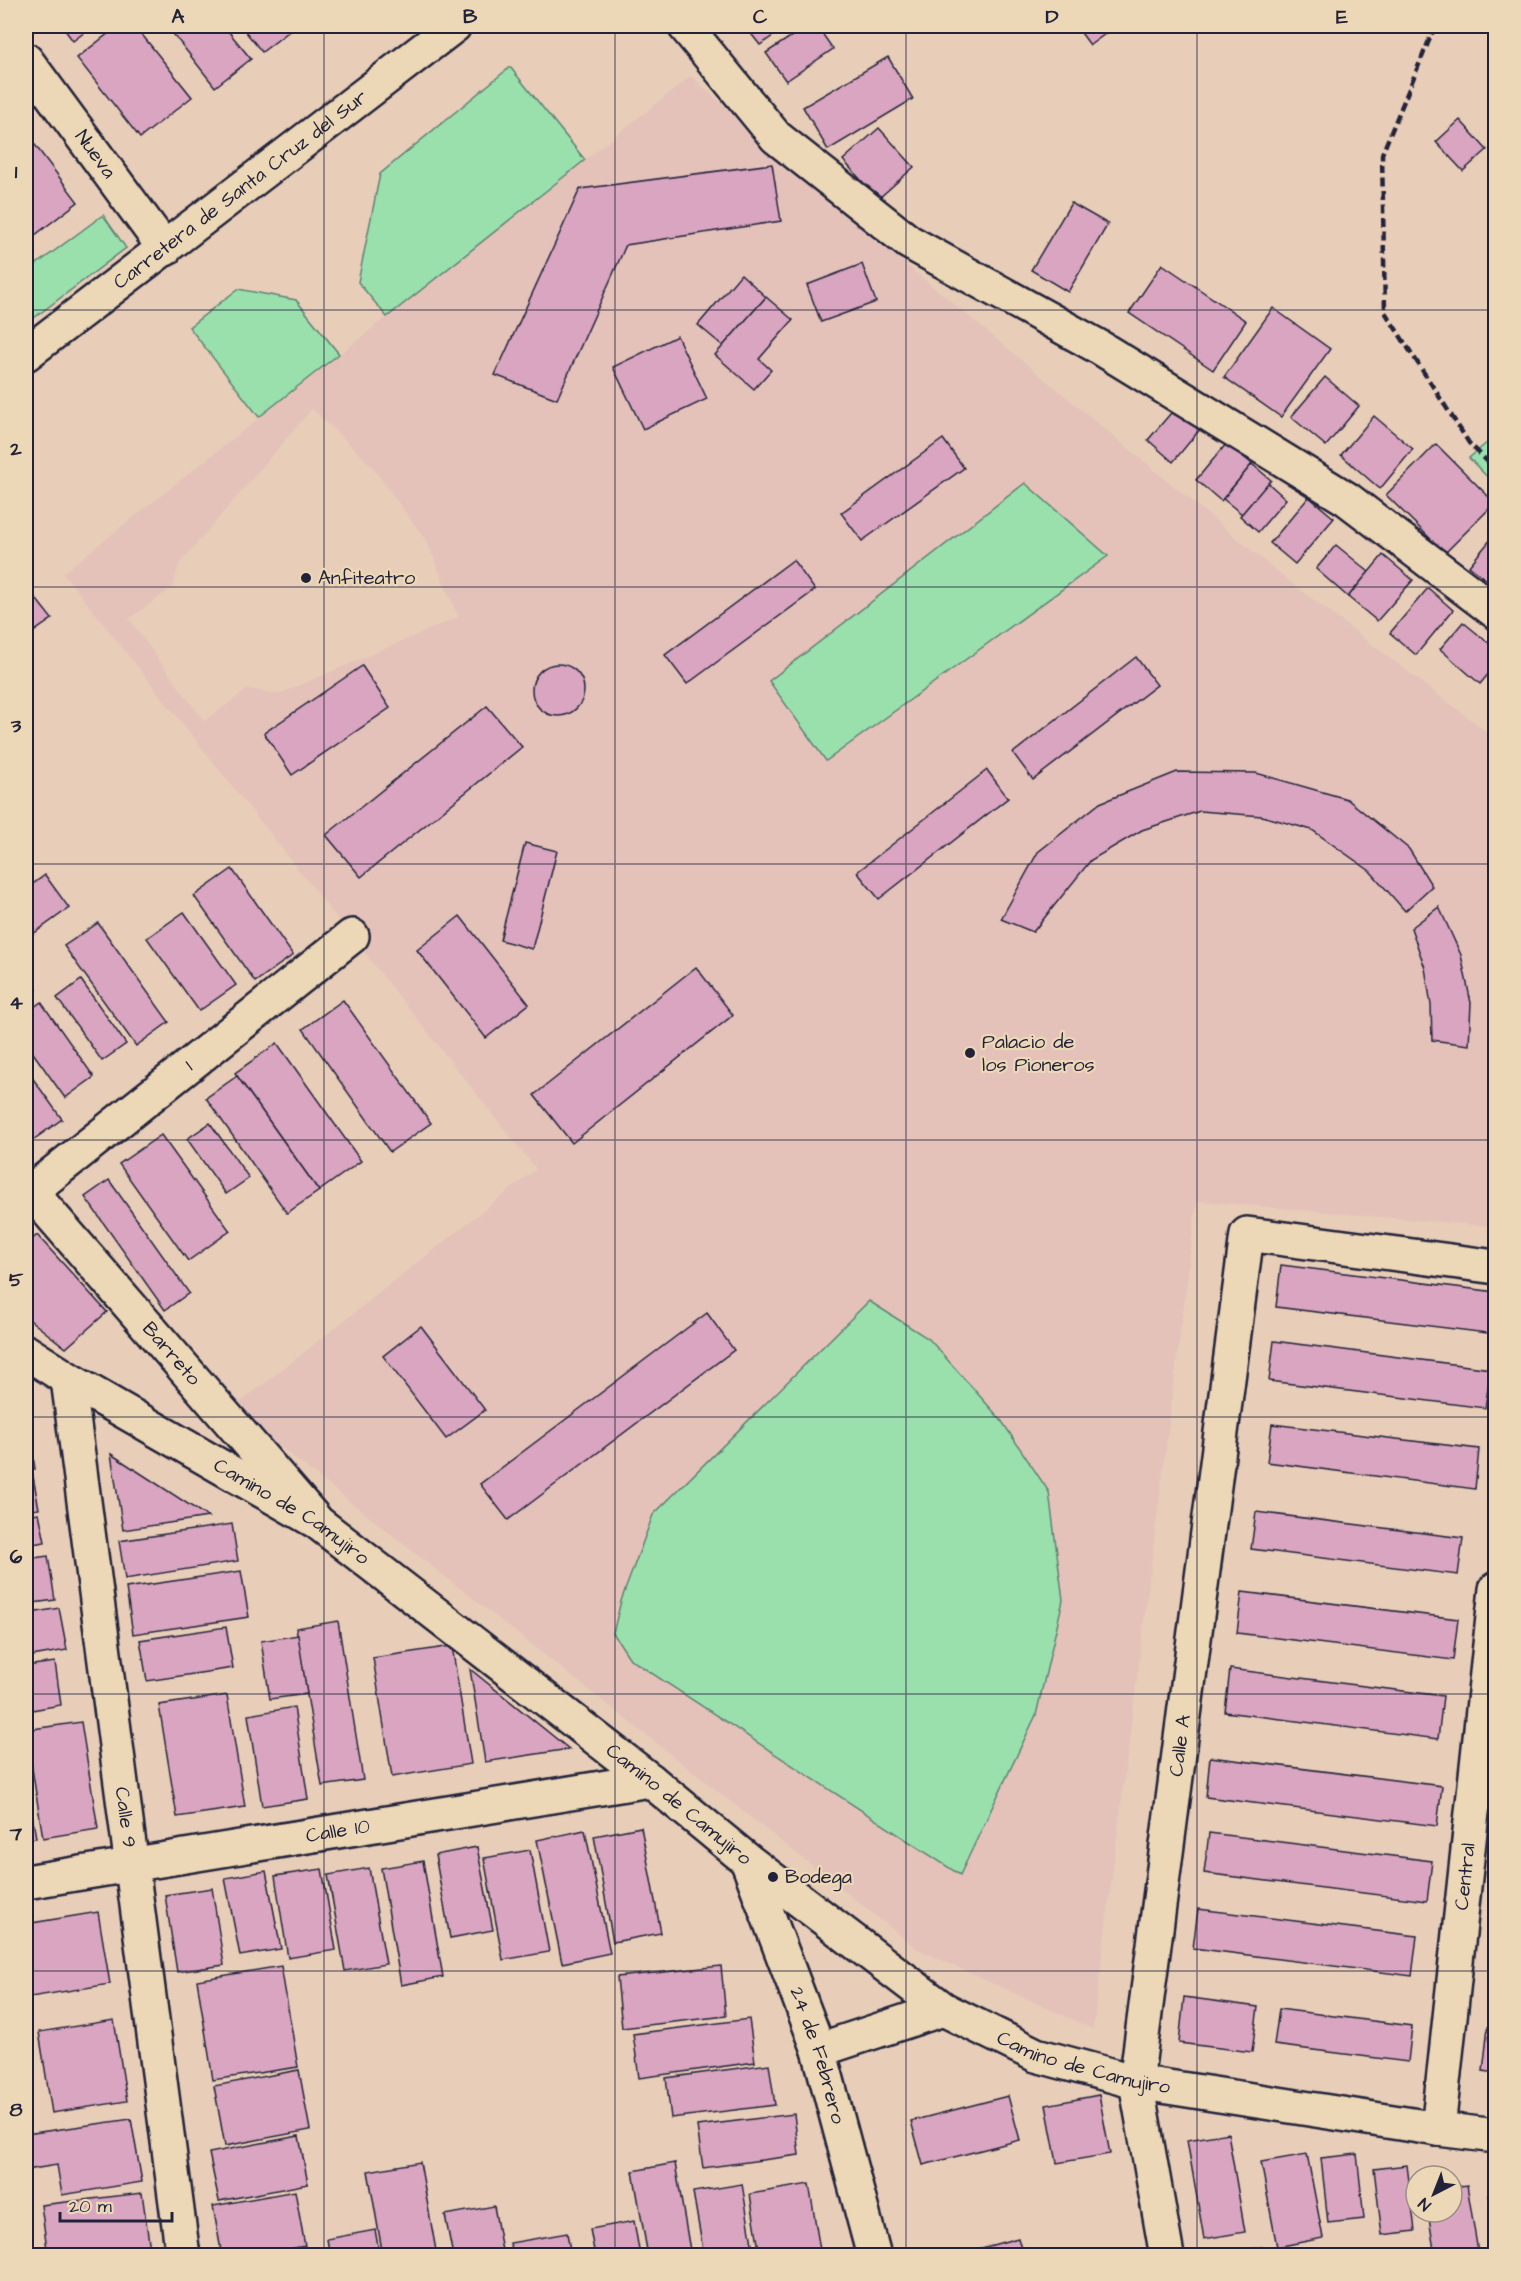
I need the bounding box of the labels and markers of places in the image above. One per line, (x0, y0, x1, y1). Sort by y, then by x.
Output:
place label: Anfiteatro (318, 564, 415, 592)
marker: Anfiteatro (299, 571, 313, 585)
place label: Palacio de los Pioneros (982, 1028, 1095, 1079)
marker: Palacio de los Pioneros (963, 1046, 977, 1060)
place label: Bodega (785, 1863, 852, 1892)
marker: Bodega (766, 1870, 780, 1884)

